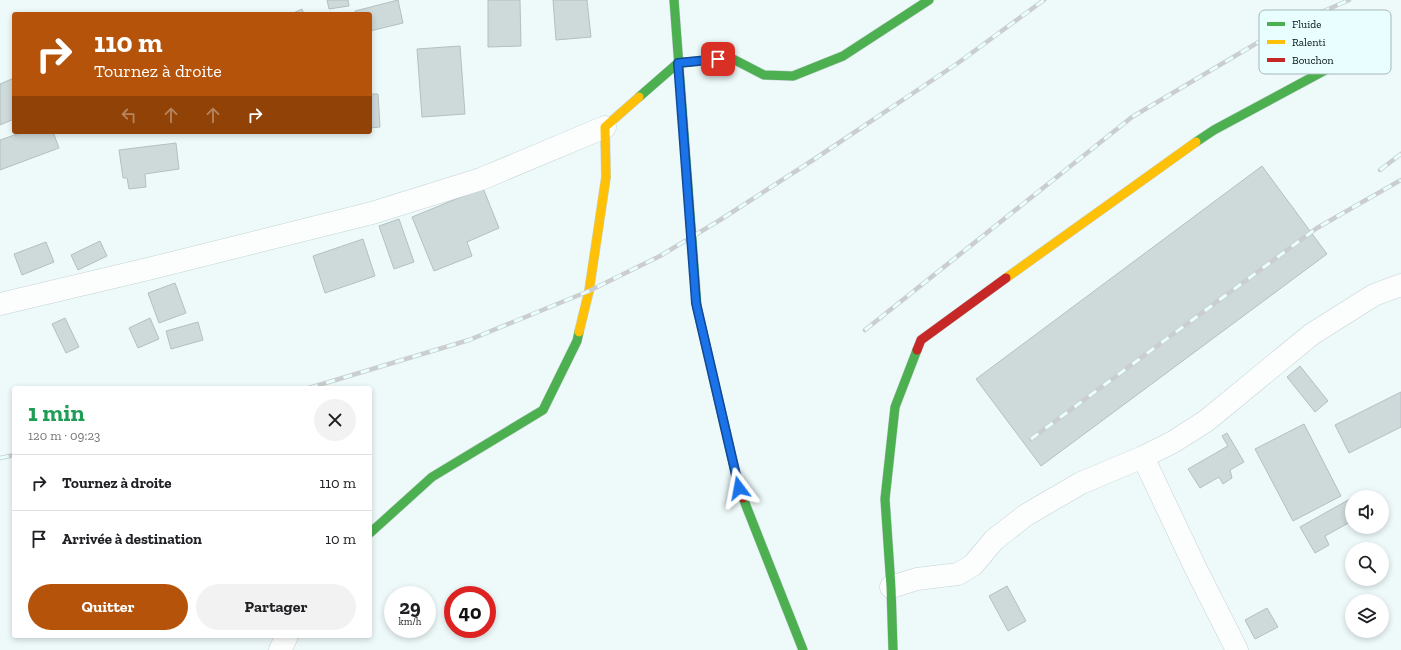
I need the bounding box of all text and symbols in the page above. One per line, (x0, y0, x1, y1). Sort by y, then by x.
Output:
legend (1259, 10, 1391, 74)
text: Fluide (1292, 18, 1322, 31)
text: 110 m (94, 26, 163, 59)
icon: right (28, 28, 80, 80)
text: Ralenti (1292, 36, 1326, 49)
pin (701, 42, 735, 76)
icon: arrive (707, 48, 729, 70)
text: Bouchon (1292, 54, 1334, 67)
text: Tournez à droite (94, 60, 222, 82)
icon: left (118, 104, 140, 126)
icon: ahead (160, 104, 182, 126)
icon: ahead (202, 104, 224, 126)
icon: right (244, 104, 266, 126)
text: 1 min (28, 398, 85, 427)
button: close (314, 399, 356, 441)
text: 120 m · 09:23 (28, 428, 100, 443)
position arrow (718, 467, 760, 509)
icon: right (28, 472, 50, 494)
text: Tournez à droite (62, 474, 172, 492)
text: 110 m (319, 474, 356, 492)
map controls (1345, 490, 1389, 638)
button: sound (1345, 490, 1389, 534)
icon: arrive (28, 528, 50, 550)
text: Arrivée à destination (62, 530, 202, 548)
text: 10 m (325, 530, 356, 548)
button: search (1345, 542, 1389, 586)
button: Quitter (28, 584, 188, 630)
button: Partager (196, 584, 356, 630)
speed limit sign: 40 (444, 586, 496, 638)
button: layers (1345, 594, 1389, 638)
text: 29 (399, 595, 421, 619)
text: km/h (399, 616, 421, 628)

